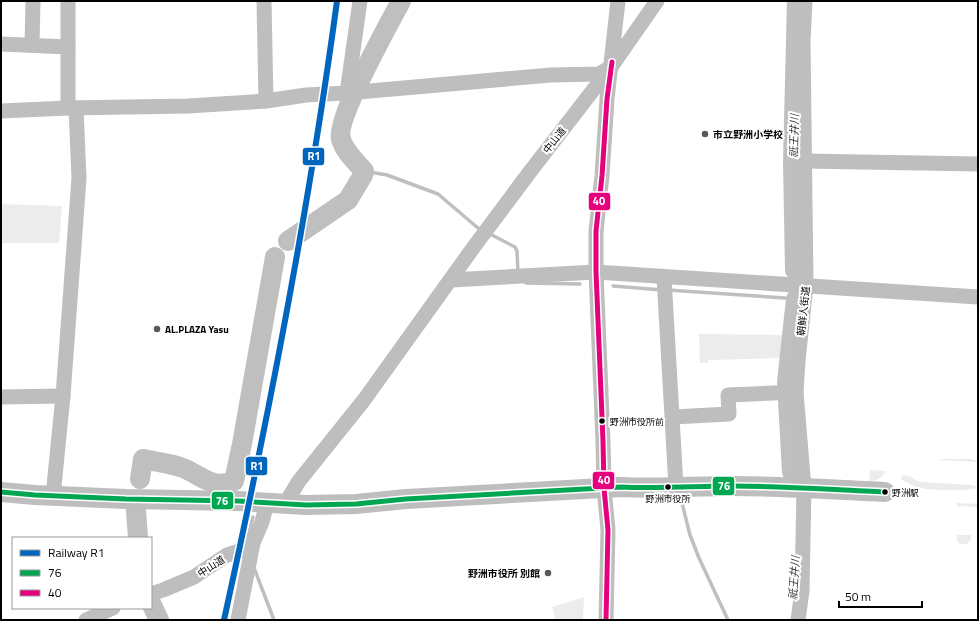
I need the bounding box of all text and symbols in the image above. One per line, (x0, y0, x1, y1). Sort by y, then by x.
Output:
water label: 祇王井川 (786, 113, 802, 158)
street label: 中山道 (539, 124, 570, 157)
place label: 市立野洲小学校 (713, 127, 783, 142)
marker: 市立野洲小学校 (700, 129, 710, 139)
line badge: R1 (302, 147, 325, 166)
text: R1 (308, 148, 320, 164)
line badge: 40 (588, 192, 611, 211)
text: 40 (593, 193, 605, 209)
street label: 朝鮮人街道 (793, 285, 814, 337)
place label: AL.PLAZA Yasu (165, 322, 229, 337)
marker: AL.PLAZA Yasu (152, 324, 162, 334)
place label: 野洲市役所前 (610, 415, 664, 428)
marker: 野洲市役所前 (597, 416, 607, 426)
line badge: R1 (245, 456, 268, 476)
text: R1 (251, 458, 263, 474)
line badge: 40 (592, 471, 615, 490)
text: 40 (598, 472, 610, 488)
line badge: 76 (712, 476, 735, 496)
text: 76 (718, 478, 730, 494)
marker: 野洲市役所 (663, 482, 673, 492)
place label: 野洲駅 (892, 486, 919, 499)
marker: 野洲駅 (880, 487, 890, 497)
line badge: 76 (211, 491, 234, 510)
place label: 野洲市役所 (645, 492, 691, 505)
text: 76 (216, 493, 228, 509)
legend (12, 537, 152, 609)
text: Railway R1 (48, 543, 104, 562)
street label: 中山道 (195, 552, 228, 581)
water label: 祇王井川 (784, 554, 804, 601)
text: 76 (48, 563, 62, 582)
place label: 野洲市役所 別館 (468, 566, 540, 581)
marker: 野洲市役所 別館 (543, 568, 553, 578)
text: 40 (48, 583, 62, 602)
scale bar (839, 583, 922, 609)
text: 50 m (845, 587, 871, 606)

